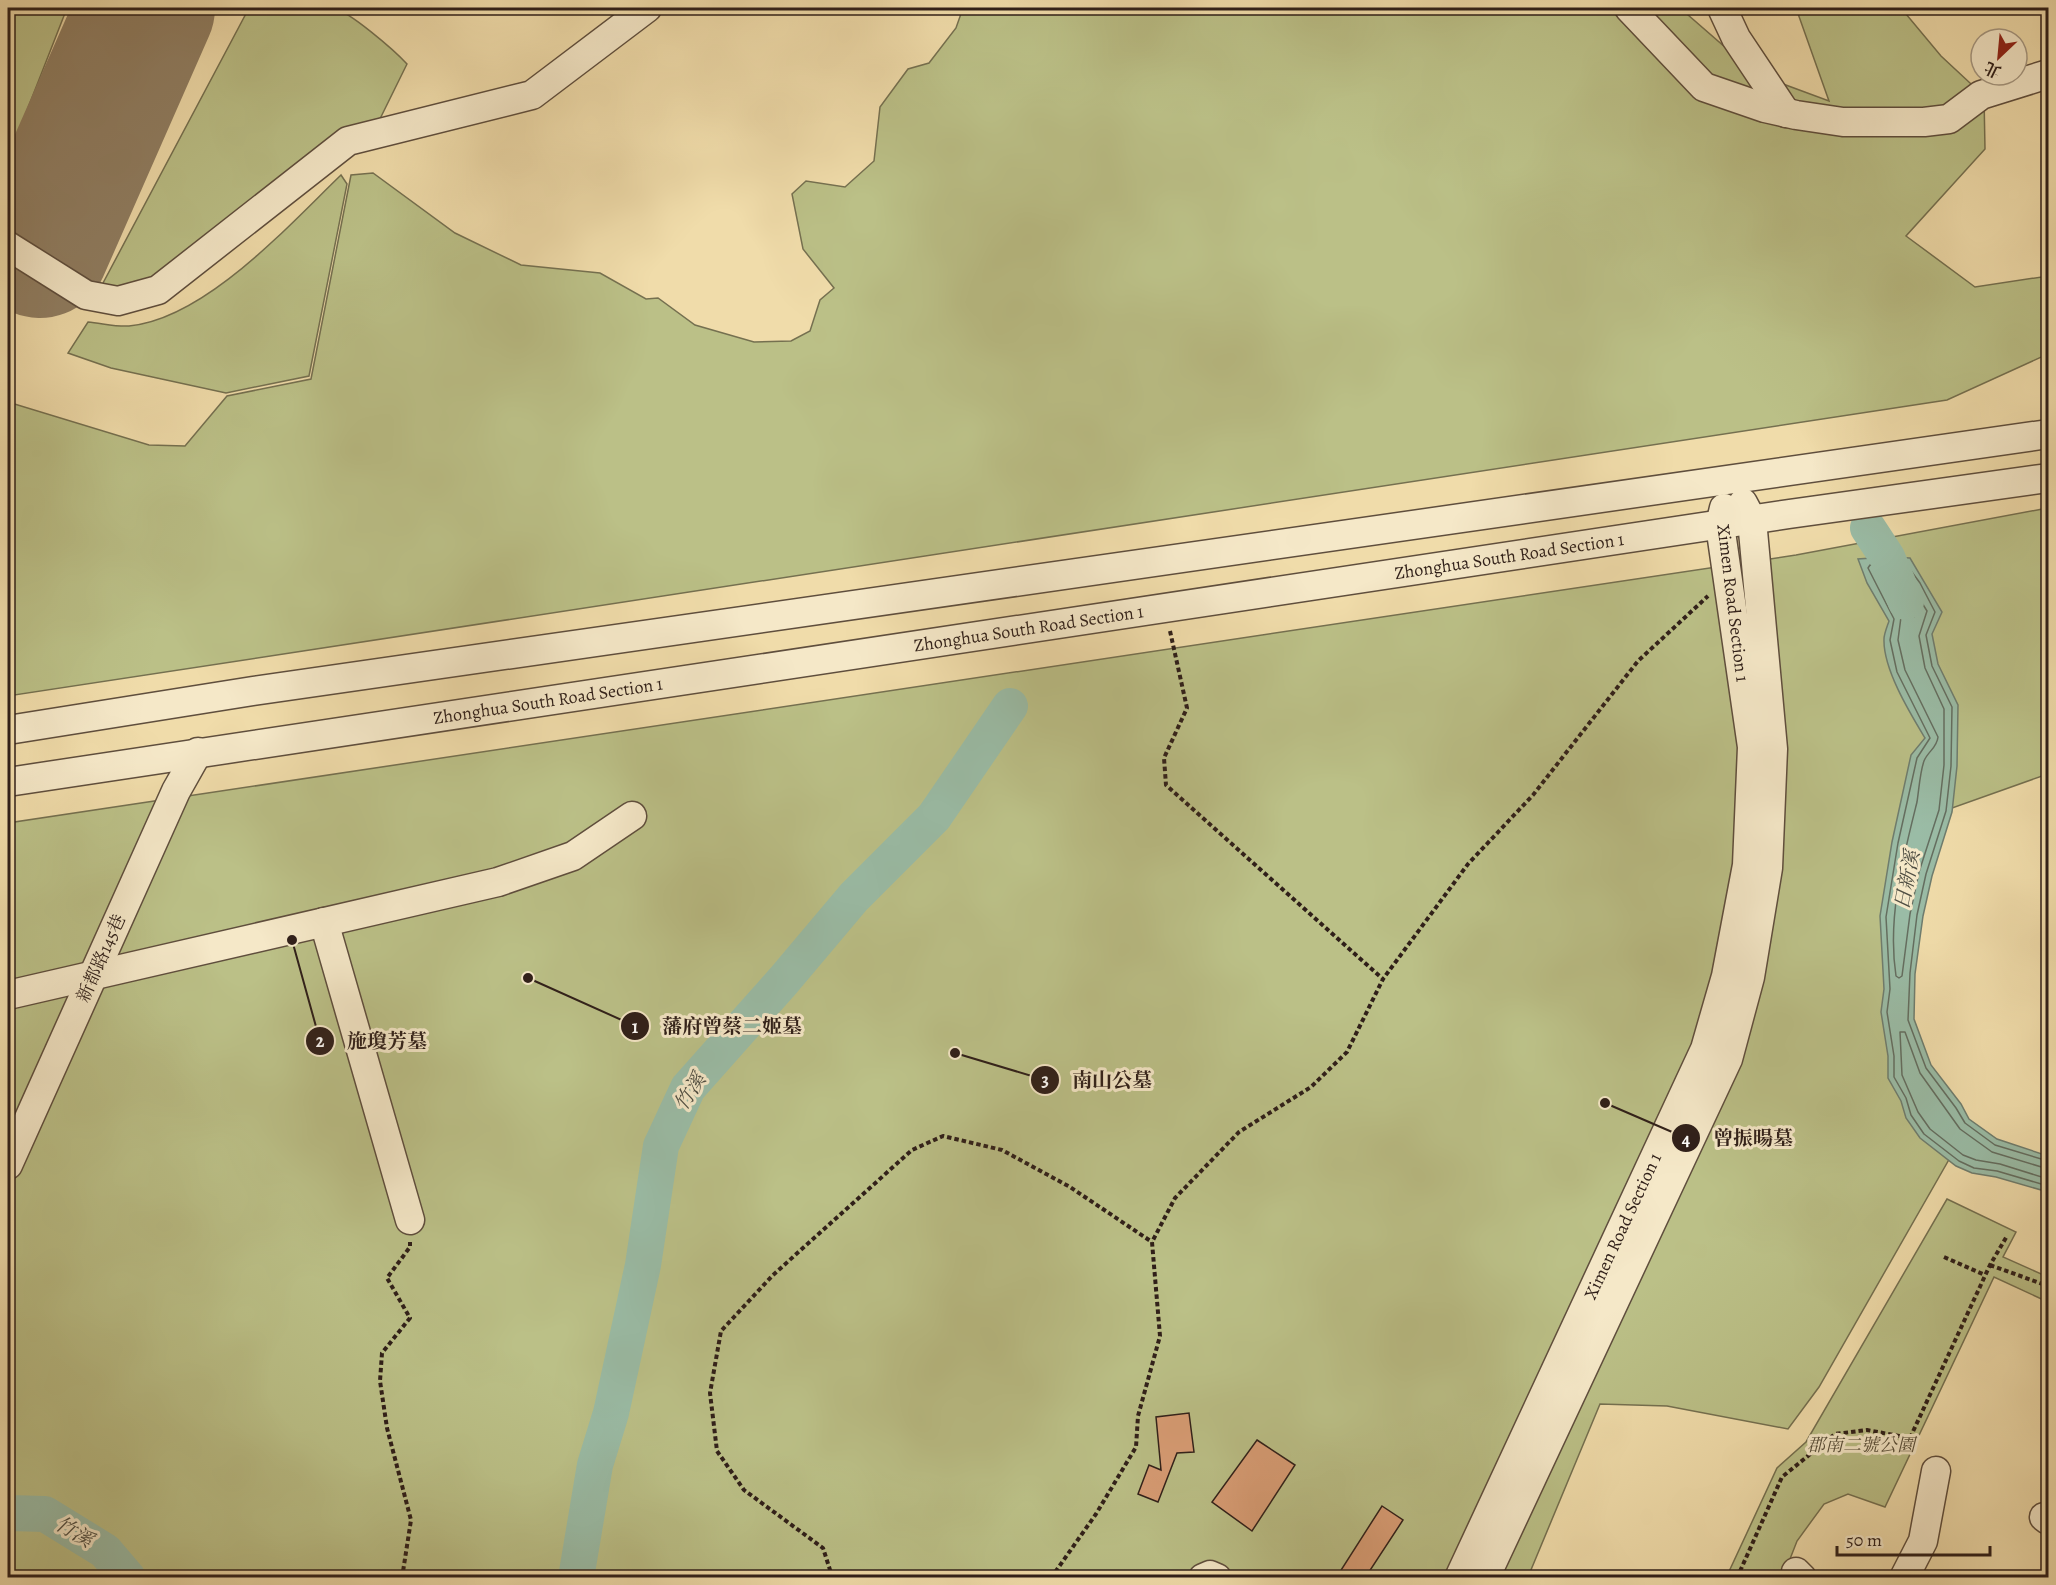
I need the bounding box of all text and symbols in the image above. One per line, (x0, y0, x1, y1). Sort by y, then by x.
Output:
north arrow (1969, 27, 2029, 87)
text: 北 (1981, 56, 2005, 83)
street label: Ximen Road Section 1 (1711, 523, 1755, 683)
street label: Zhonghua South Road Section 1 (1393, 527, 1625, 585)
street label: Zhonghua South Road Section 1 (912, 599, 1145, 658)
street label: Zhonghua South Road Section 1 (432, 672, 664, 730)
water label: 日新溪 (1888, 846, 1926, 912)
street label: 新都路145巷 (71, 910, 131, 1006)
callout: 藩府曾蔡二姬墓 (620, 1007, 814, 1045)
text: 藩府曾蔡二姬墓 (662, 1013, 802, 1040)
text: 1 (632, 1015, 639, 1039)
callout: 施瓊芳墓 (305, 1022, 439, 1060)
text: 施瓊芳墓 (347, 1028, 427, 1055)
text: 2 (316, 1029, 325, 1053)
callout: 南山公墓 (1030, 1061, 1164, 1099)
water label: 竹溪 (668, 1066, 713, 1116)
text: 南山公墓 (1072, 1067, 1152, 1094)
text: 3 (1041, 1068, 1049, 1092)
callout: 曾振暘墓 (1671, 1119, 1805, 1157)
text: 曾振暘墓 (1713, 1125, 1793, 1152)
text: 4 (1682, 1127, 1691, 1151)
street label: Ximen Road Section 1 (1578, 1149, 1667, 1303)
park label: 郡南二號公園 (1807, 1433, 1918, 1457)
water label: 竹溪 (50, 1510, 100, 1555)
scale bar (1837, 1519, 1990, 1557)
text: 50 m (1846, 1528, 1882, 1552)

